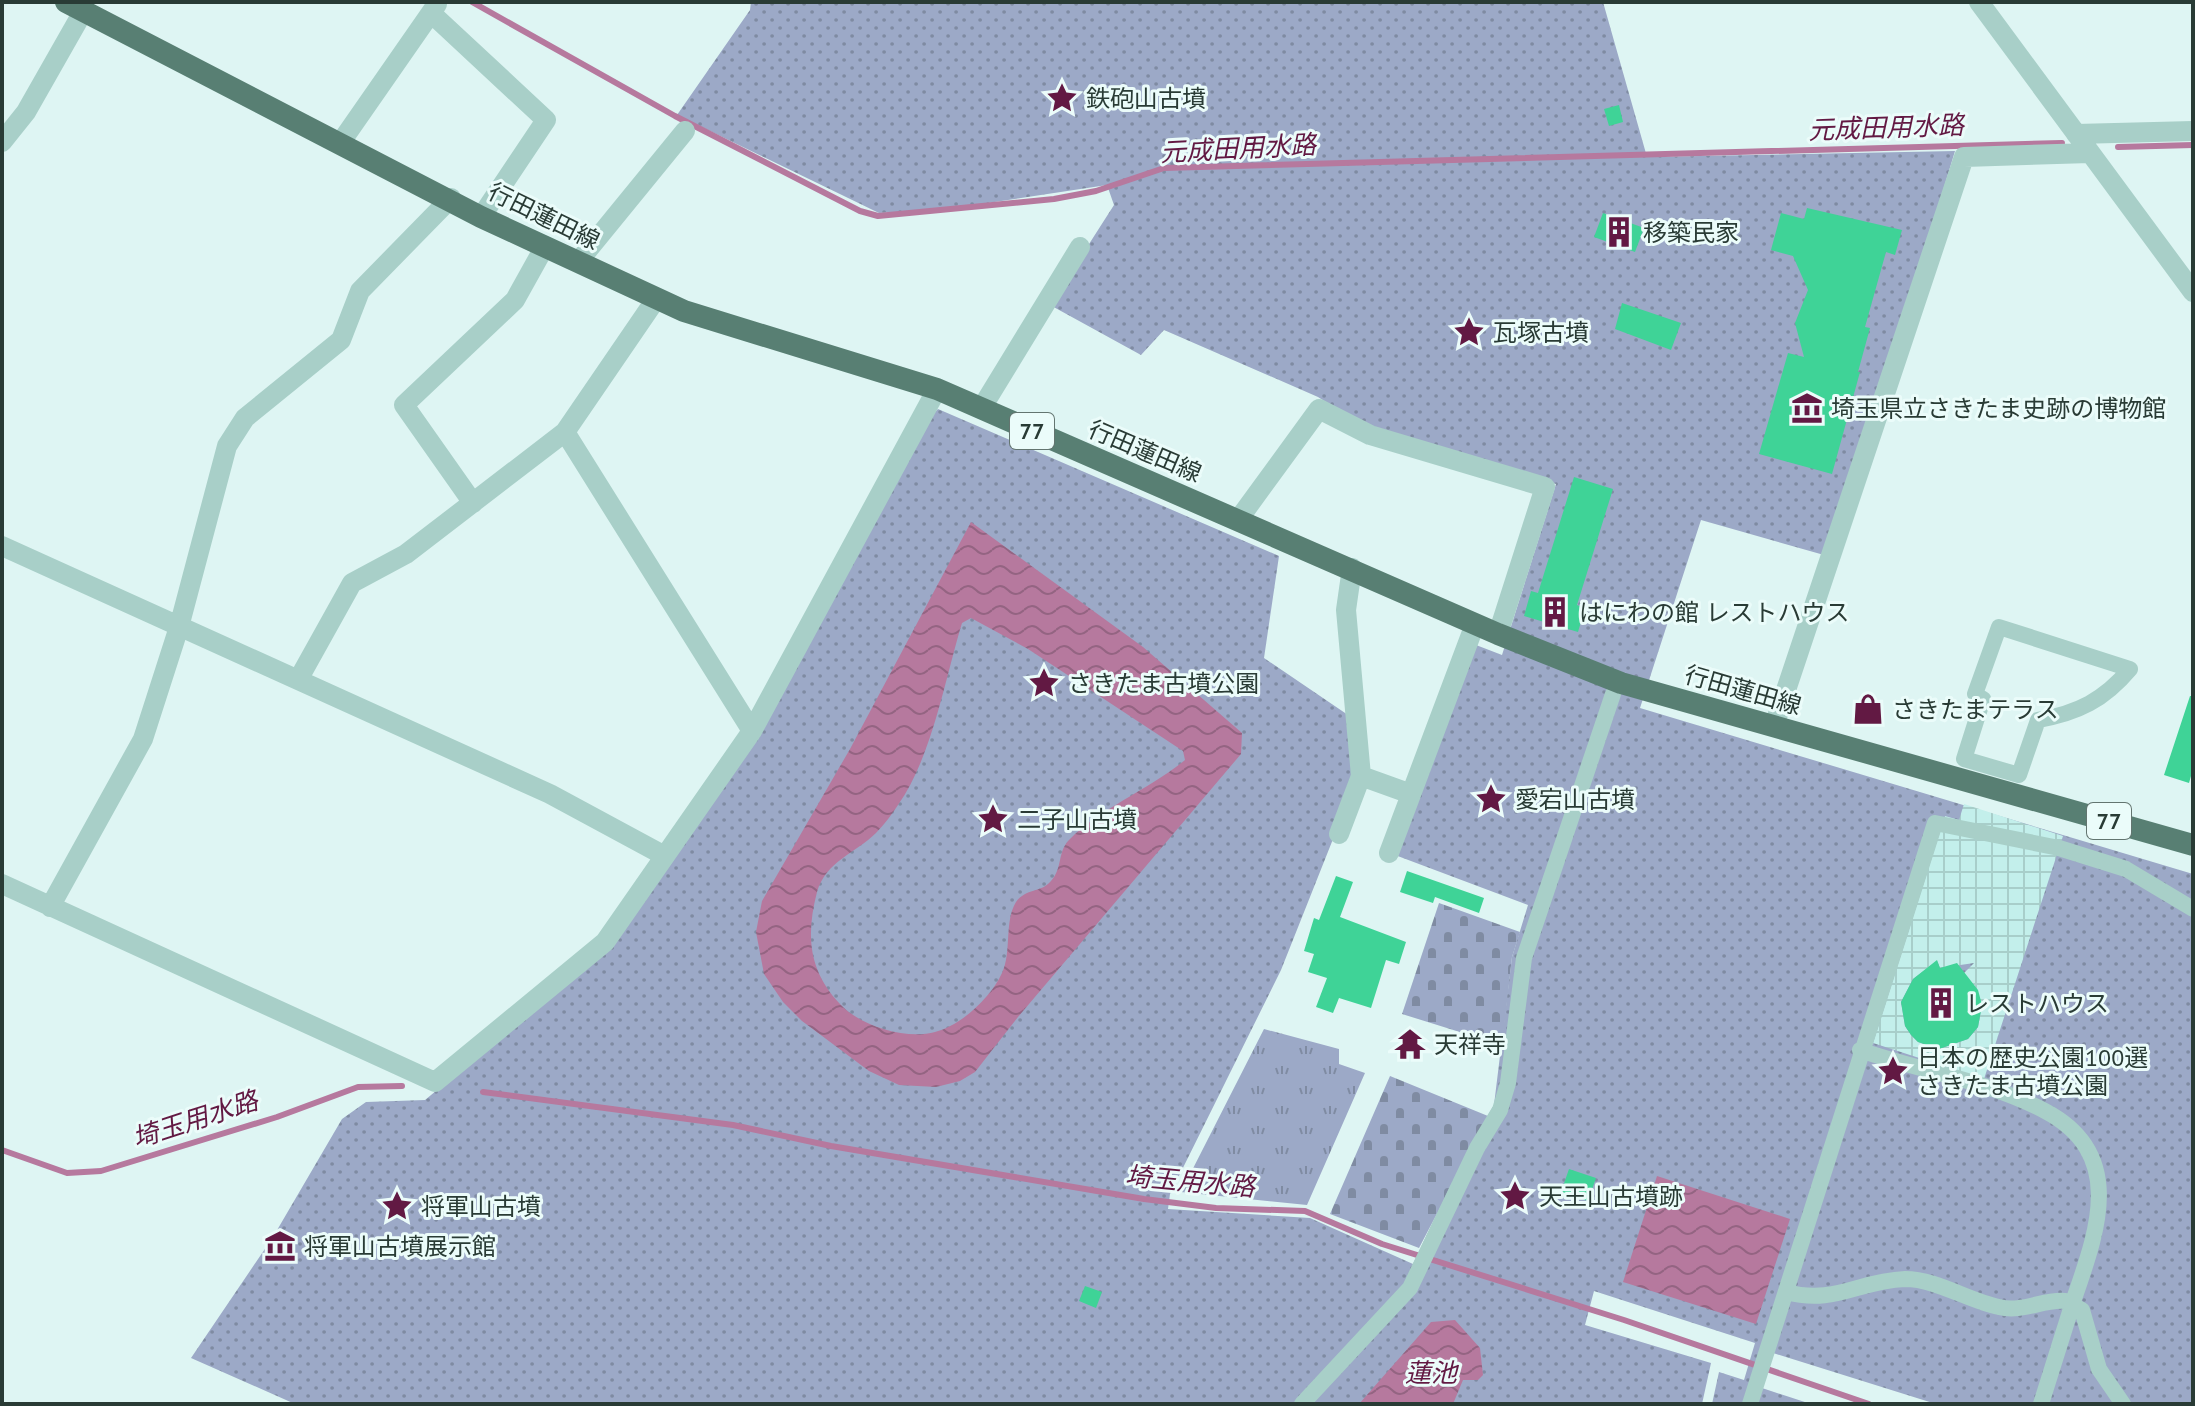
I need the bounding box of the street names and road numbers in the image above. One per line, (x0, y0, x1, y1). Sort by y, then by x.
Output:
street label: 行田蓮田線 (483, 176, 605, 256)
road number: 77 (1010, 413, 1054, 449)
street label: 行田蓮田線 (1084, 413, 1206, 489)
street label: 行田蓮田線 (1681, 659, 1805, 721)
road number: 77 (2087, 803, 2131, 839)

